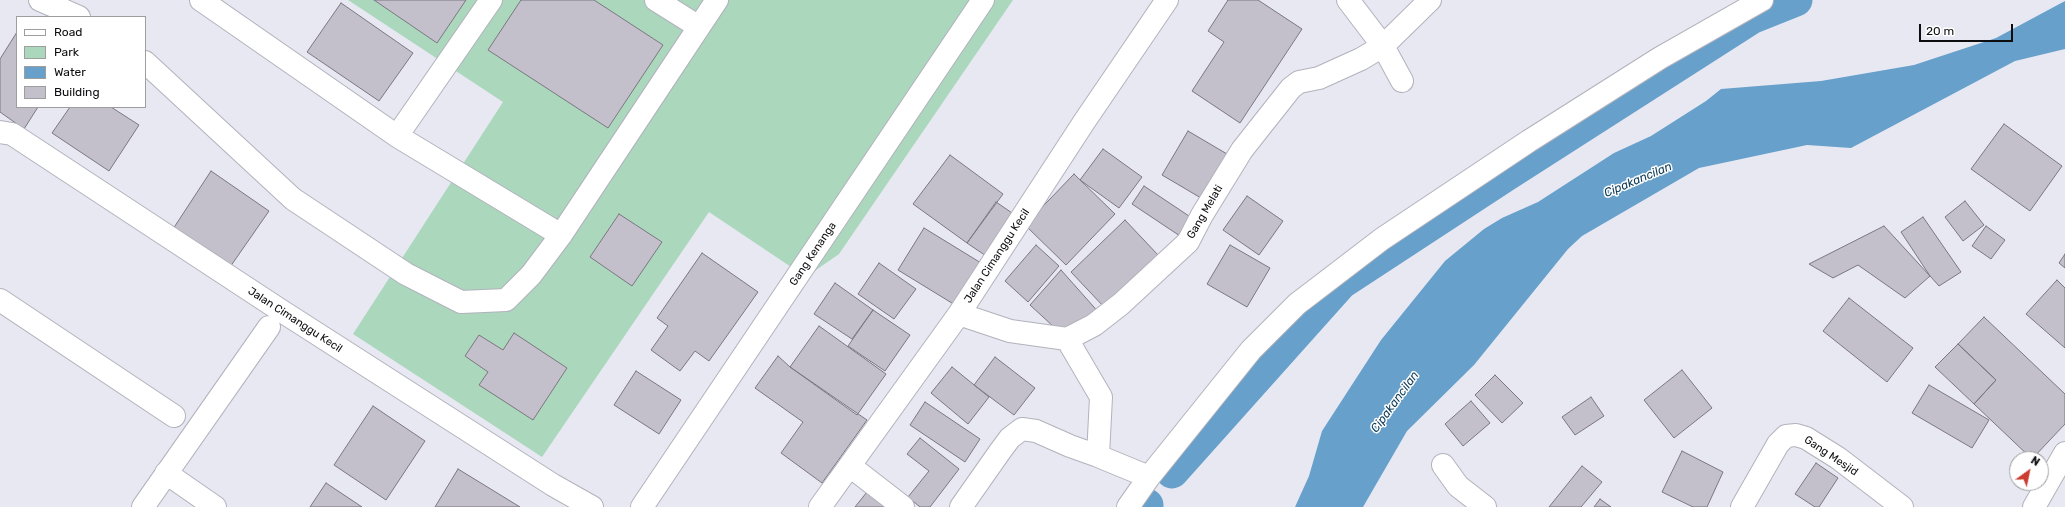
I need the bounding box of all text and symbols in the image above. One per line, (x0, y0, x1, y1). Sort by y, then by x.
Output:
legend (16, 16, 146, 108)
scale bar (1921, 16, 2015, 42)
text: 20 m (1926, 24, 1954, 38)
text: Road (54, 25, 82, 39)
text: Park (54, 45, 79, 59)
text: Water (54, 65, 86, 79)
text: Building (54, 85, 100, 99)
water label: Cipakancilan (1602, 159, 1674, 201)
street label: Gang Melati (1184, 183, 1226, 241)
street label: Jalan Cimanggu Kecil (962, 206, 1032, 306)
street label: Gang Kenanga (787, 220, 839, 288)
street label: Jalan Cimanggu Kecil (245, 285, 345, 355)
water label: Cipakancilan (1368, 369, 1422, 435)
street label: Gang Mesjid (1802, 433, 1860, 479)
north arrow (2009, 451, 2049, 491)
text: N (2028, 454, 2042, 469)

